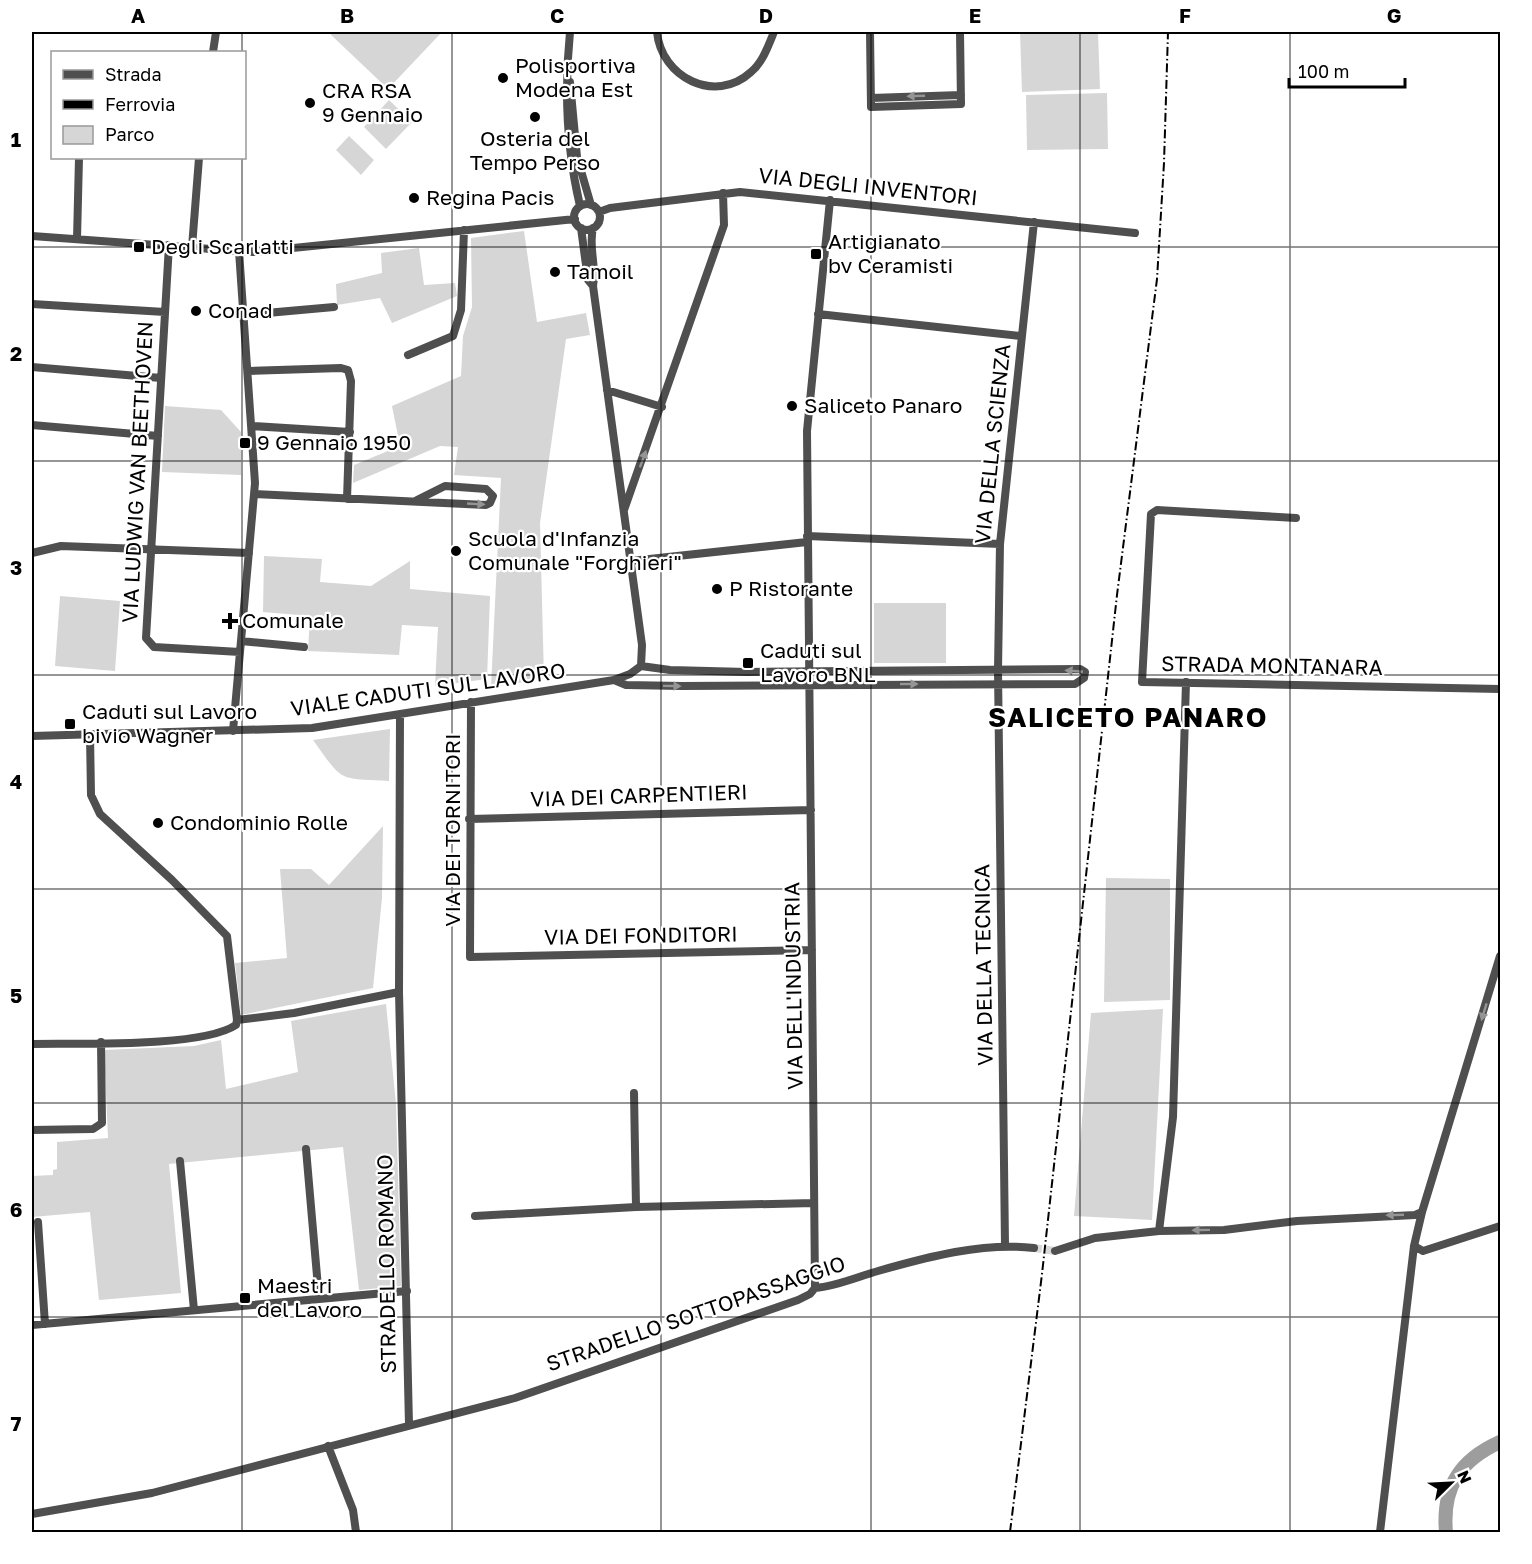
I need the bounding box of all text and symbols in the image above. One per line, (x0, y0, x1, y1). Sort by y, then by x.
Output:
text: A (131, 3, 145, 27)
text: B (340, 3, 354, 27)
text: C (550, 3, 564, 27)
text: D (759, 3, 773, 27)
text: E (969, 3, 981, 27)
text: F (1179, 3, 1191, 27)
text: G (1387, 3, 1401, 27)
legend (51, 51, 246, 159)
scale bar (1289, 51, 1404, 89)
place label: Polisportiva Modena Est (515, 52, 636, 102)
text: 100 m (1298, 60, 1349, 82)
text: Strada (105, 63, 162, 85)
marker: Polisportiva Modena Est (496, 71, 510, 85)
place label: CRA RSA 9 Gennaio (322, 77, 423, 127)
one-way arrow (907, 92, 926, 101)
text: Ferrovia (105, 93, 175, 115)
marker: CRA RSA 9 Gennaio (303, 96, 317, 110)
marker: Osteria del Tempo Perso (528, 110, 542, 124)
text: Parco (105, 123, 154, 145)
place label: Osteria del Tempo Perso (470, 125, 600, 175)
text: 1 (11, 127, 21, 151)
street label: VIA DEGLI INVENTORI (757, 162, 979, 210)
place label: Regina Pacis (426, 184, 554, 210)
marker: Regina Pacis (407, 191, 421, 205)
place label: Artigianato bv Ceramisti (828, 228, 953, 278)
place label: Degli Scarlatti (151, 233, 294, 259)
marker: Degli Scarlatti (132, 240, 146, 254)
marker: Artigianato bv Ceramisti (809, 247, 823, 261)
place label: Tamoil (567, 258, 634, 284)
marker: Tamoil (548, 265, 562, 279)
place label: Conad (208, 297, 273, 323)
marker: Conad (189, 304, 203, 318)
street label: VIA LUDWIG VAN BEETHOVEN (116, 320, 158, 624)
text: 2 (10, 341, 22, 365)
street label: VIA DELLA SCIENZA (969, 343, 1015, 545)
place label: Saliceto Panaro (804, 392, 962, 418)
marker: Saliceto Panaro (785, 399, 799, 413)
place label: 9 Gennaio 1950 (257, 429, 411, 455)
marker: 9 Gennaio 1950 (238, 436, 252, 450)
one-way arrow (639, 450, 649, 468)
one-way arrow (466, 500, 485, 509)
place label: Scuola d'Infanzia Comunale "Forghieri" (468, 525, 682, 575)
marker: Scuola d'Infanzia Comunale "Forghieri" (449, 544, 463, 558)
text: 3 (10, 555, 22, 579)
place label: P Ristorante (729, 575, 853, 601)
marker: P Ristorante (710, 582, 724, 596)
place label: Comunale (242, 607, 344, 633)
marker: Comunale (223, 614, 237, 628)
place label: Caduti sul Lavoro BNL (760, 637, 875, 687)
street label: STRADA MONTANARA (1161, 650, 1383, 680)
marker: Caduti sul Lavoro BNL (741, 656, 755, 670)
street label: VIALE CADUTI SUL LAVORO (289, 657, 567, 721)
one-way arrow (1064, 666, 1083, 676)
one-way arrow (899, 680, 918, 689)
one-way arrow (662, 681, 681, 691)
place label: Caduti sul Lavoro bivio Wagner (82, 698, 257, 748)
district label: SALICETO PANARO (988, 701, 1268, 733)
marker: Caduti sul Lavoro bivio Wagner (63, 717, 77, 731)
street label: VIA DEI TORNITORI (439, 733, 465, 927)
text: 4 (10, 769, 22, 793)
street label: VIA DEI CARPENTIERI (530, 778, 748, 812)
place label: Condominio Rolle (170, 809, 348, 835)
marker: Condominio Rolle (151, 816, 165, 830)
street label: VIA DELLA TECNICA (968, 864, 998, 1066)
street label: VIA DELL'INDUSTRIA (778, 882, 808, 1090)
street label: VIA DEI FONDITORI (544, 920, 738, 950)
text: 5 (10, 983, 22, 1007)
one-way arrow (1479, 1003, 1488, 1021)
street label: STRADELLO ROMANO (371, 1154, 401, 1374)
text: 6 (10, 1197, 22, 1221)
one-way arrow (1386, 1211, 1405, 1220)
one-way arrow (1192, 1225, 1211, 1235)
street label: STRADELLO SOTTOPASSAGGIO (543, 1250, 849, 1377)
place label: Maestri del Lavoro (257, 1272, 362, 1322)
marker: Maestri del Lavoro (238, 1291, 252, 1305)
text: 7 (11, 1411, 22, 1435)
north arrow (1421, 1453, 1481, 1513)
text: N (1453, 1467, 1476, 1487)

